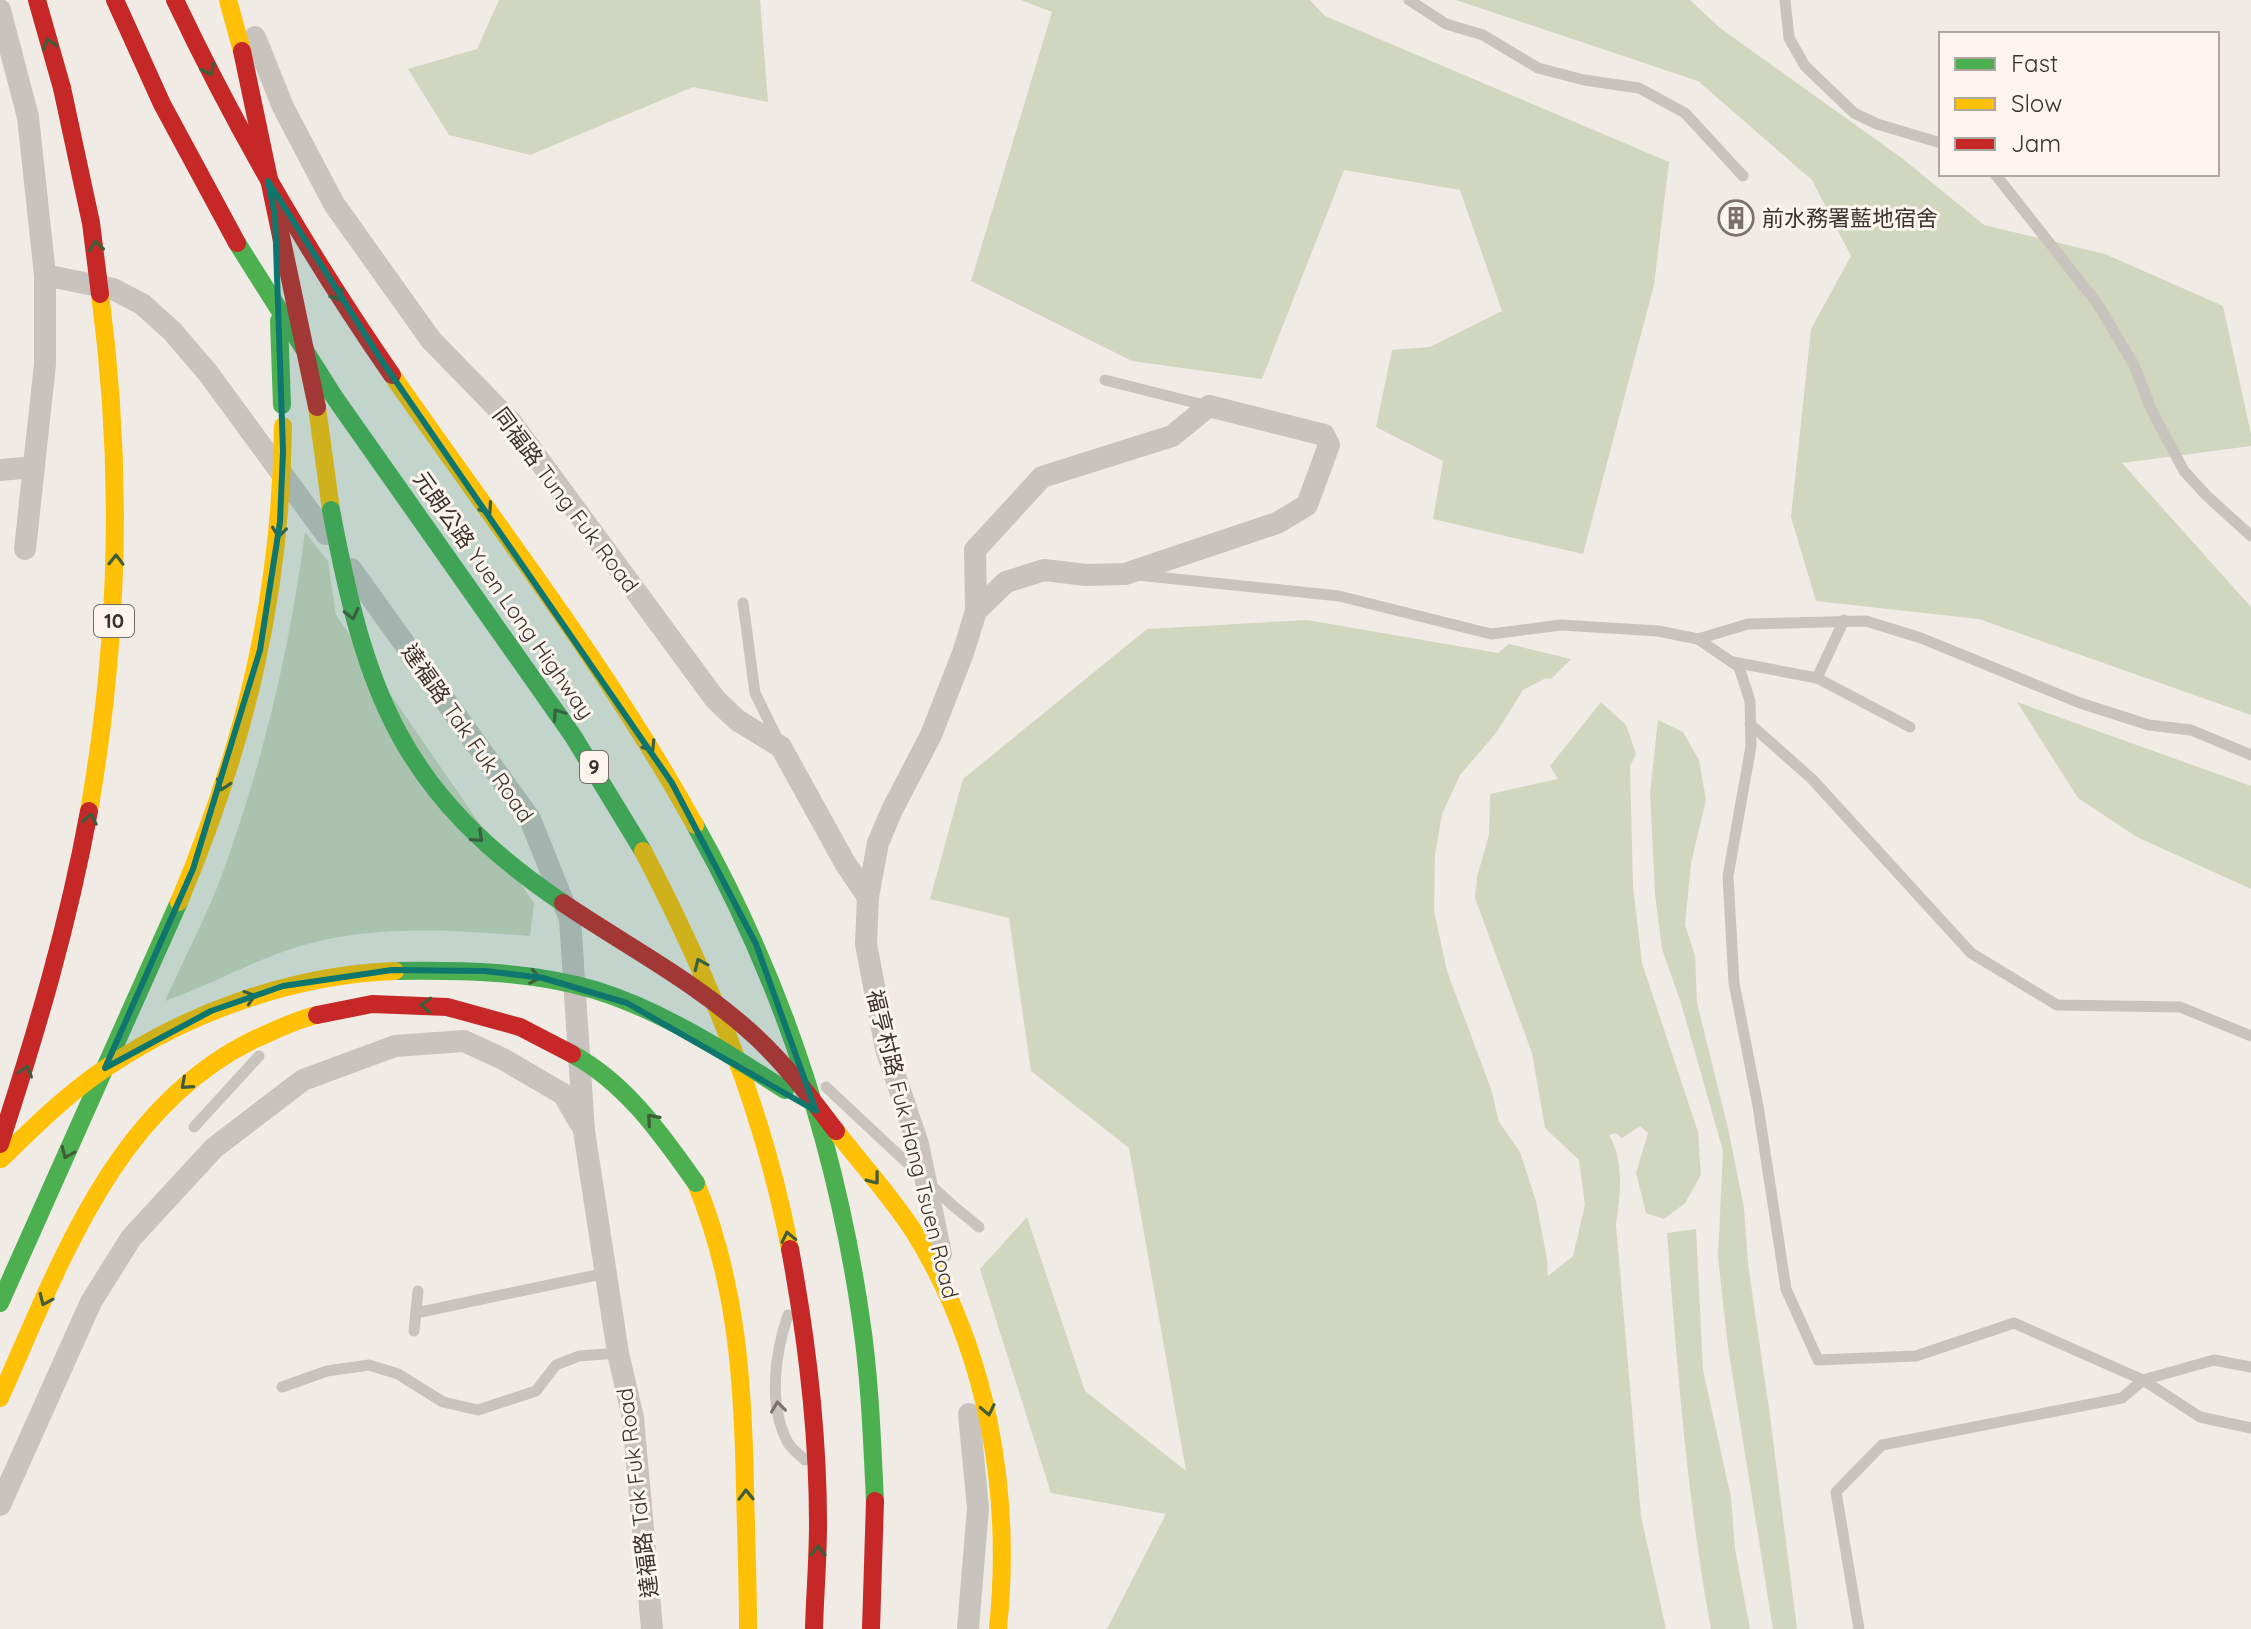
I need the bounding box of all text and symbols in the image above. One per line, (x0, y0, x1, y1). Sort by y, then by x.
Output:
legend (1939, 32, 2219, 176)
one-way arrow (42, 38, 58, 51)
text: Fast (2011, 48, 2058, 78)
one-way arrow (199, 62, 215, 77)
text: Slow (2011, 88, 2062, 118)
text: Jam (2011, 128, 2061, 158)
building icon: 前水務署藍地宿舍 (1717, 199, 1755, 237)
place label: 前水務署藍地宿舍 (1762, 204, 1938, 232)
one-way arrow (88, 239, 105, 252)
one-way arrow (329, 287, 344, 301)
street label: 同福路 Tung Fuk Road (487, 402, 645, 598)
street label: 元朗公路 Yuen Long Highway (408, 466, 600, 724)
one-way arrow (477, 501, 491, 515)
one-way arrow (270, 526, 287, 539)
one-way arrow (107, 553, 125, 566)
road number: 10 (94, 605, 134, 637)
one-way arrow (343, 607, 360, 621)
street label: 達福路 Tak Fuk Road (396, 638, 540, 828)
one-way arrow (553, 708, 568, 722)
one-way arrow (640, 738, 655, 752)
road number: 9 (580, 751, 608, 783)
one-way arrow (216, 777, 232, 791)
one-way arrow (81, 812, 98, 826)
one-way arrow (469, 827, 484, 841)
one-way arrow (694, 958, 710, 972)
one-way arrow (528, 967, 541, 984)
street label: 福亨村路 Fuk Hang Tsuen Road (861, 987, 965, 1301)
one-way arrow (242, 990, 256, 1006)
one-way arrow (419, 997, 432, 1014)
one-way arrow (17, 1064, 33, 1078)
one-way arrow (181, 1074, 195, 1089)
one-way arrow (647, 1113, 662, 1128)
one-way arrow (60, 1145, 76, 1159)
one-way arrow (864, 1170, 878, 1185)
one-way arrow (780, 1231, 797, 1244)
one-way arrow (39, 1291, 55, 1306)
street label: 達福路 Tak Fuk Road (610, 1386, 664, 1600)
one-way arrow (770, 1400, 787, 1413)
one-way arrow (979, 1402, 996, 1416)
one-way arrow (737, 1488, 754, 1501)
one-way arrow (809, 1544, 827, 1557)

